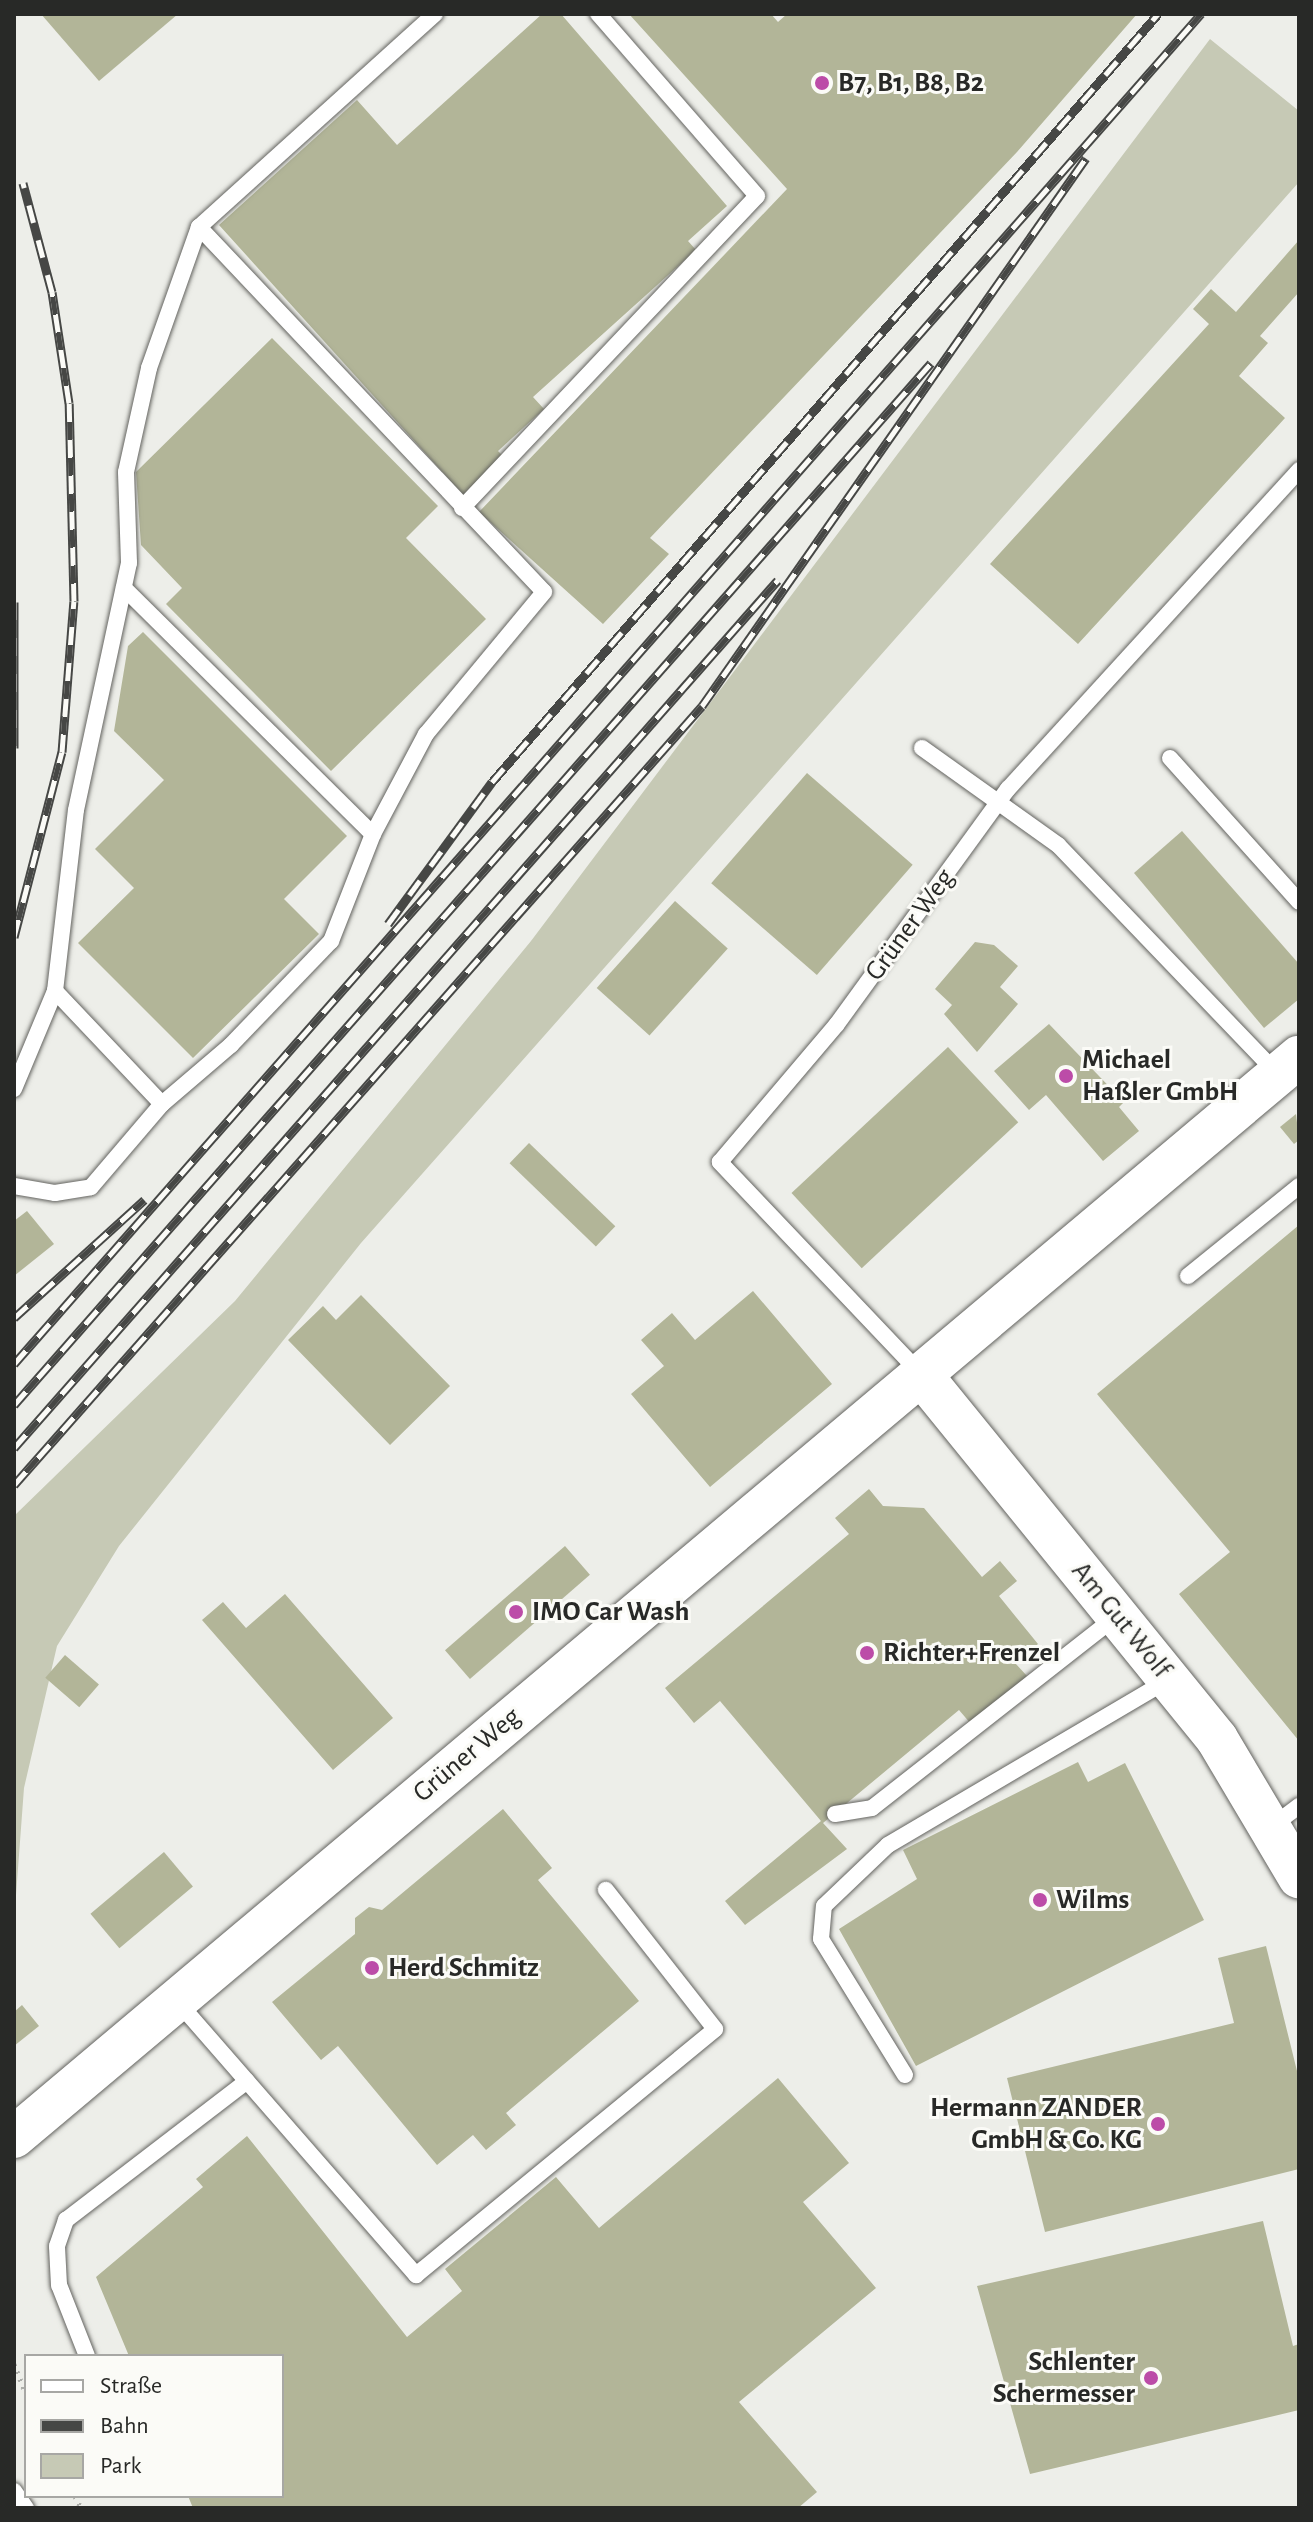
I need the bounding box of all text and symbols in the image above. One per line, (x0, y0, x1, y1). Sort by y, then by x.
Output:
place label: B7, B1, B8, B2 (838, 66, 984, 100)
marker: B7, B1, B8, B2 (813, 74, 831, 92)
street label: Grüner Weg (858, 862, 962, 988)
place label: Michael Haßler GmbH (1082, 1043, 1238, 1109)
marker: Michael Haßler GmbH (1057, 1067, 1075, 1085)
street label: Am Gut Wolf (1064, 1555, 1178, 1685)
place label: IMO Car Wash (532, 1595, 689, 1629)
marker: IMO Car Wash (507, 1603, 525, 1621)
place label: Richter+Frenzel (883, 1636, 1060, 1670)
marker: Richter+Frenzel (858, 1644, 876, 1662)
street label: Grüner Weg (406, 1700, 528, 1810)
place label: Wilms (1056, 1883, 1129, 1917)
marker: Wilms (1031, 1891, 1049, 1909)
place label: Herd Schmitz (388, 1951, 539, 1985)
marker: Herd Schmitz (363, 1959, 381, 1977)
place label: Hermann ZANDER GmbH & Co. KG (930, 2091, 1142, 2157)
marker: Hermann ZANDER GmbH & Co. KG (1149, 2115, 1167, 2133)
place label: Schlenter Schermesser (993, 2345, 1135, 2411)
legend (24, 2354, 284, 2498)
marker: Schlenter Schermesser (1142, 2369, 1160, 2387)
text: Straße (100, 2374, 162, 2398)
text: Bahn (100, 2414, 149, 2438)
text: Park (100, 2454, 141, 2478)

